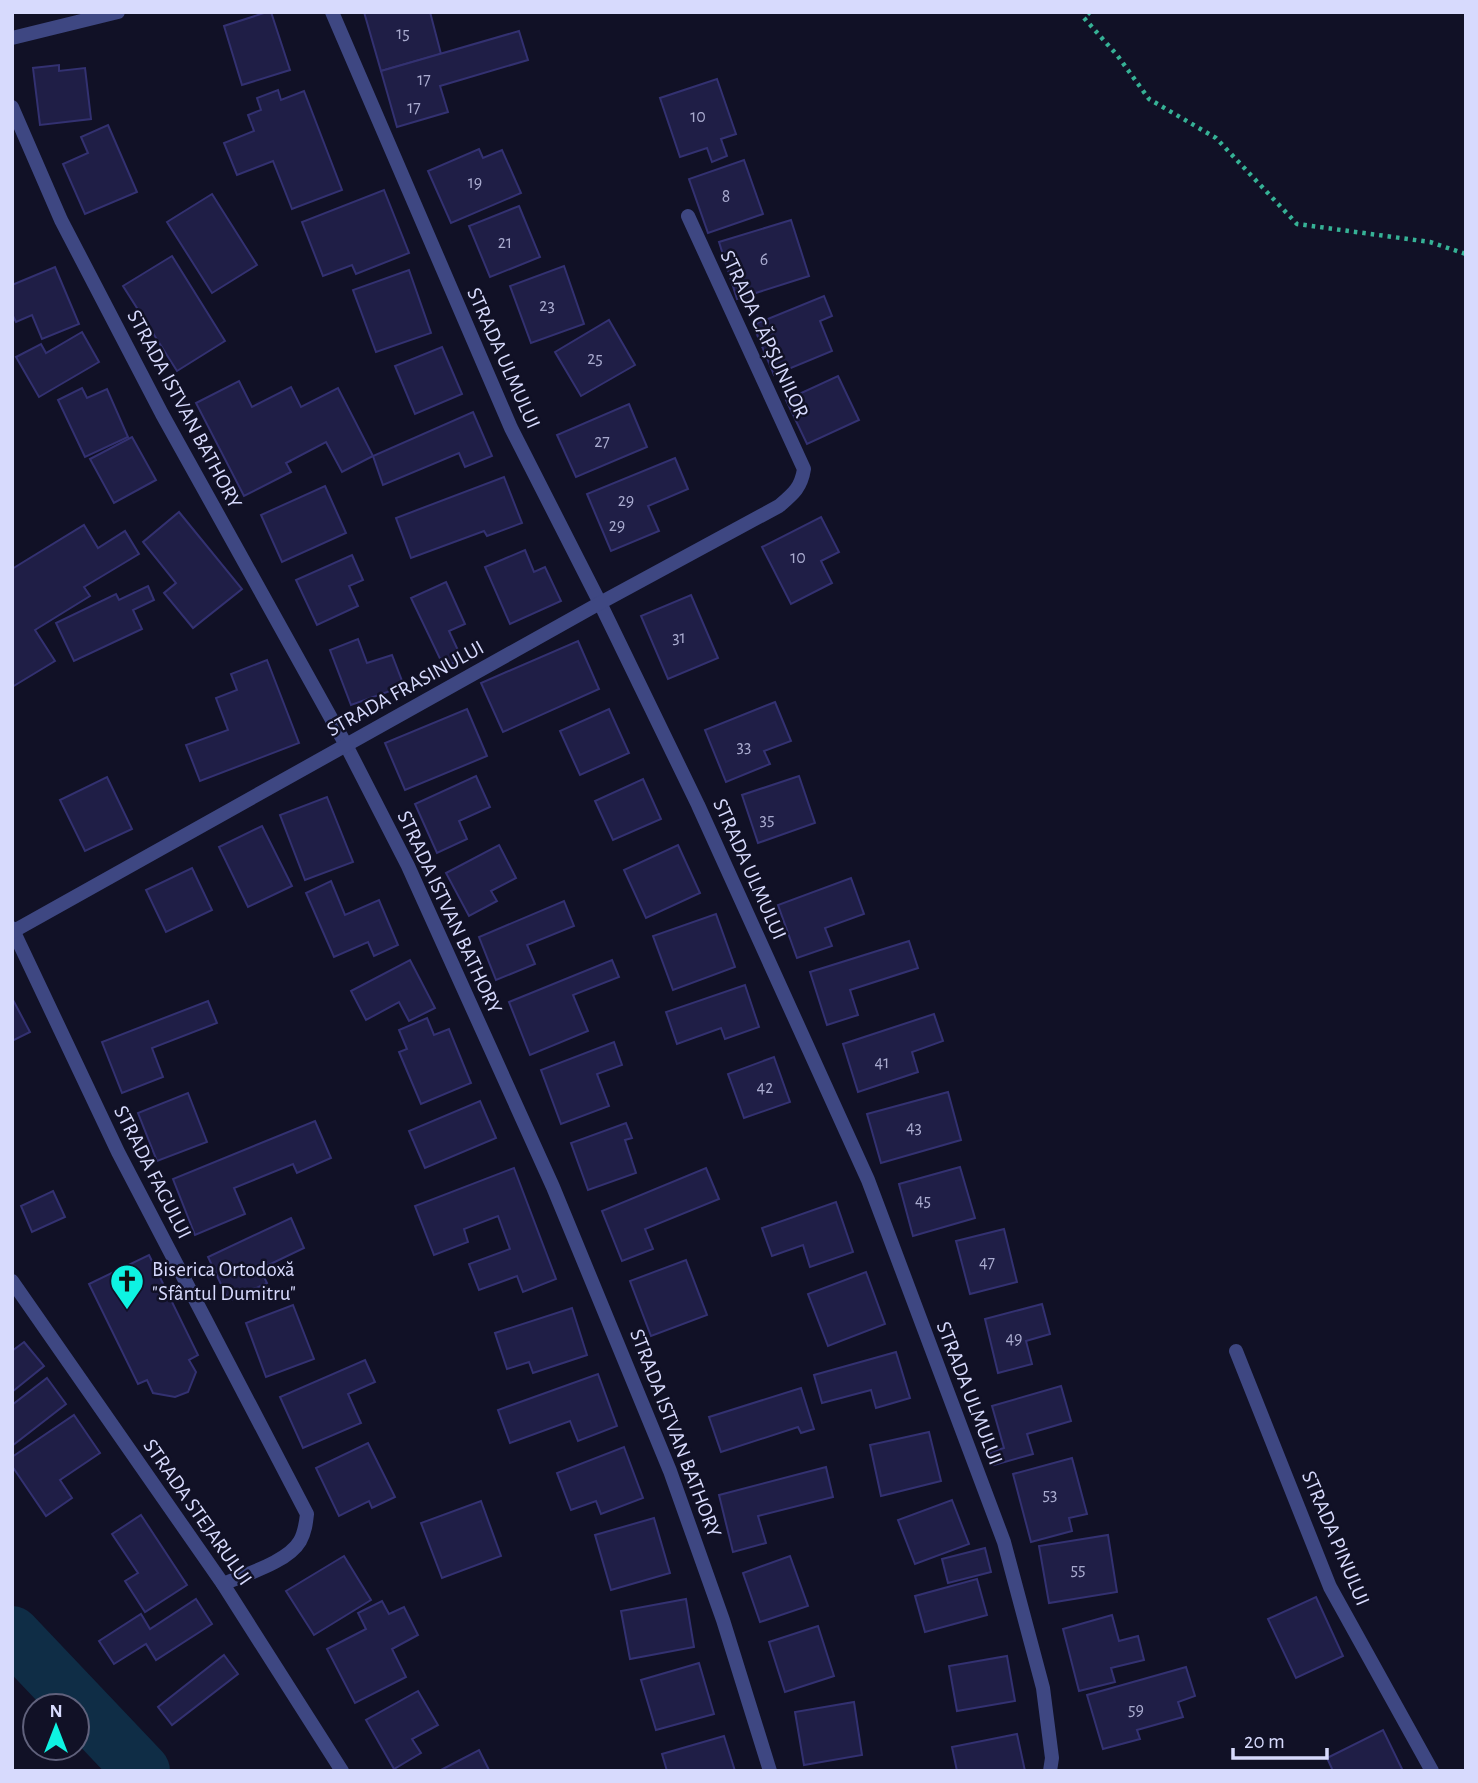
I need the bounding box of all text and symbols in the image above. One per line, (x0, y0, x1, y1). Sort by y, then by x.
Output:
house number: 15 (396, 25, 410, 43)
house number: 17 (417, 71, 431, 89)
house number: 17 (407, 99, 421, 117)
house number: 10 (690, 108, 706, 126)
house number: 19 (468, 174, 482, 192)
house number: 8 (722, 188, 730, 206)
house number: 21 (498, 234, 512, 252)
street label: STRADA CĂPȘUNILOR (715, 247, 814, 422)
house number: 6 (760, 251, 768, 269)
street label: STRADA ULMULUI (463, 285, 544, 432)
house number: 23 (539, 297, 555, 315)
street label: STRADA ISTVAN BATHORY (123, 307, 246, 512)
house number: 25 (587, 350, 603, 368)
house number: 27 (594, 433, 610, 451)
house number: 29 (618, 492, 634, 510)
house number: 29 (609, 517, 625, 535)
house number: 10 (790, 549, 806, 567)
house number: 31 (672, 629, 686, 647)
street label: STRADA FRASINULUI (323, 637, 487, 740)
house number: 33 (737, 738, 751, 756)
street label: STRADA ULMULUI (709, 796, 790, 943)
street label: STRADA ISTVAN BATHORY (393, 807, 506, 1017)
house number: 35 (760, 811, 774, 829)
house number: 41 (875, 1054, 889, 1072)
house number: 42 (757, 1079, 773, 1097)
street label: STRADA FAGULUI (110, 1102, 195, 1242)
house number: 43 (906, 1119, 922, 1137)
house number: 45 (915, 1192, 931, 1210)
house number: 47 (979, 1254, 995, 1272)
place label: Biserica Ortodoxă "Sfântul Dumitru" (152, 1259, 296, 1304)
church icon: Biserica Ortodoxă "Sfântul Dumitru" (108, 1262, 146, 1311)
street label: STRADA ULMULUI (933, 1319, 1007, 1468)
street label: STRADA ISTVAN BATHORY (626, 1326, 725, 1540)
house number: 49 (1005, 1330, 1023, 1348)
street label: STRADA STEJARULUI (139, 1435, 256, 1589)
street label: STRADA PINULUI (1298, 1468, 1373, 1609)
house number: 53 (1043, 1486, 1057, 1504)
house number: 55 (1070, 1561, 1086, 1579)
north arrow (21, 1692, 91, 1762)
house number: 59 (1128, 1701, 1144, 1719)
text: N (49, 1702, 63, 1721)
scale bar (1233, 1716, 1328, 1760)
text: 20 m (1244, 1731, 1285, 1752)

